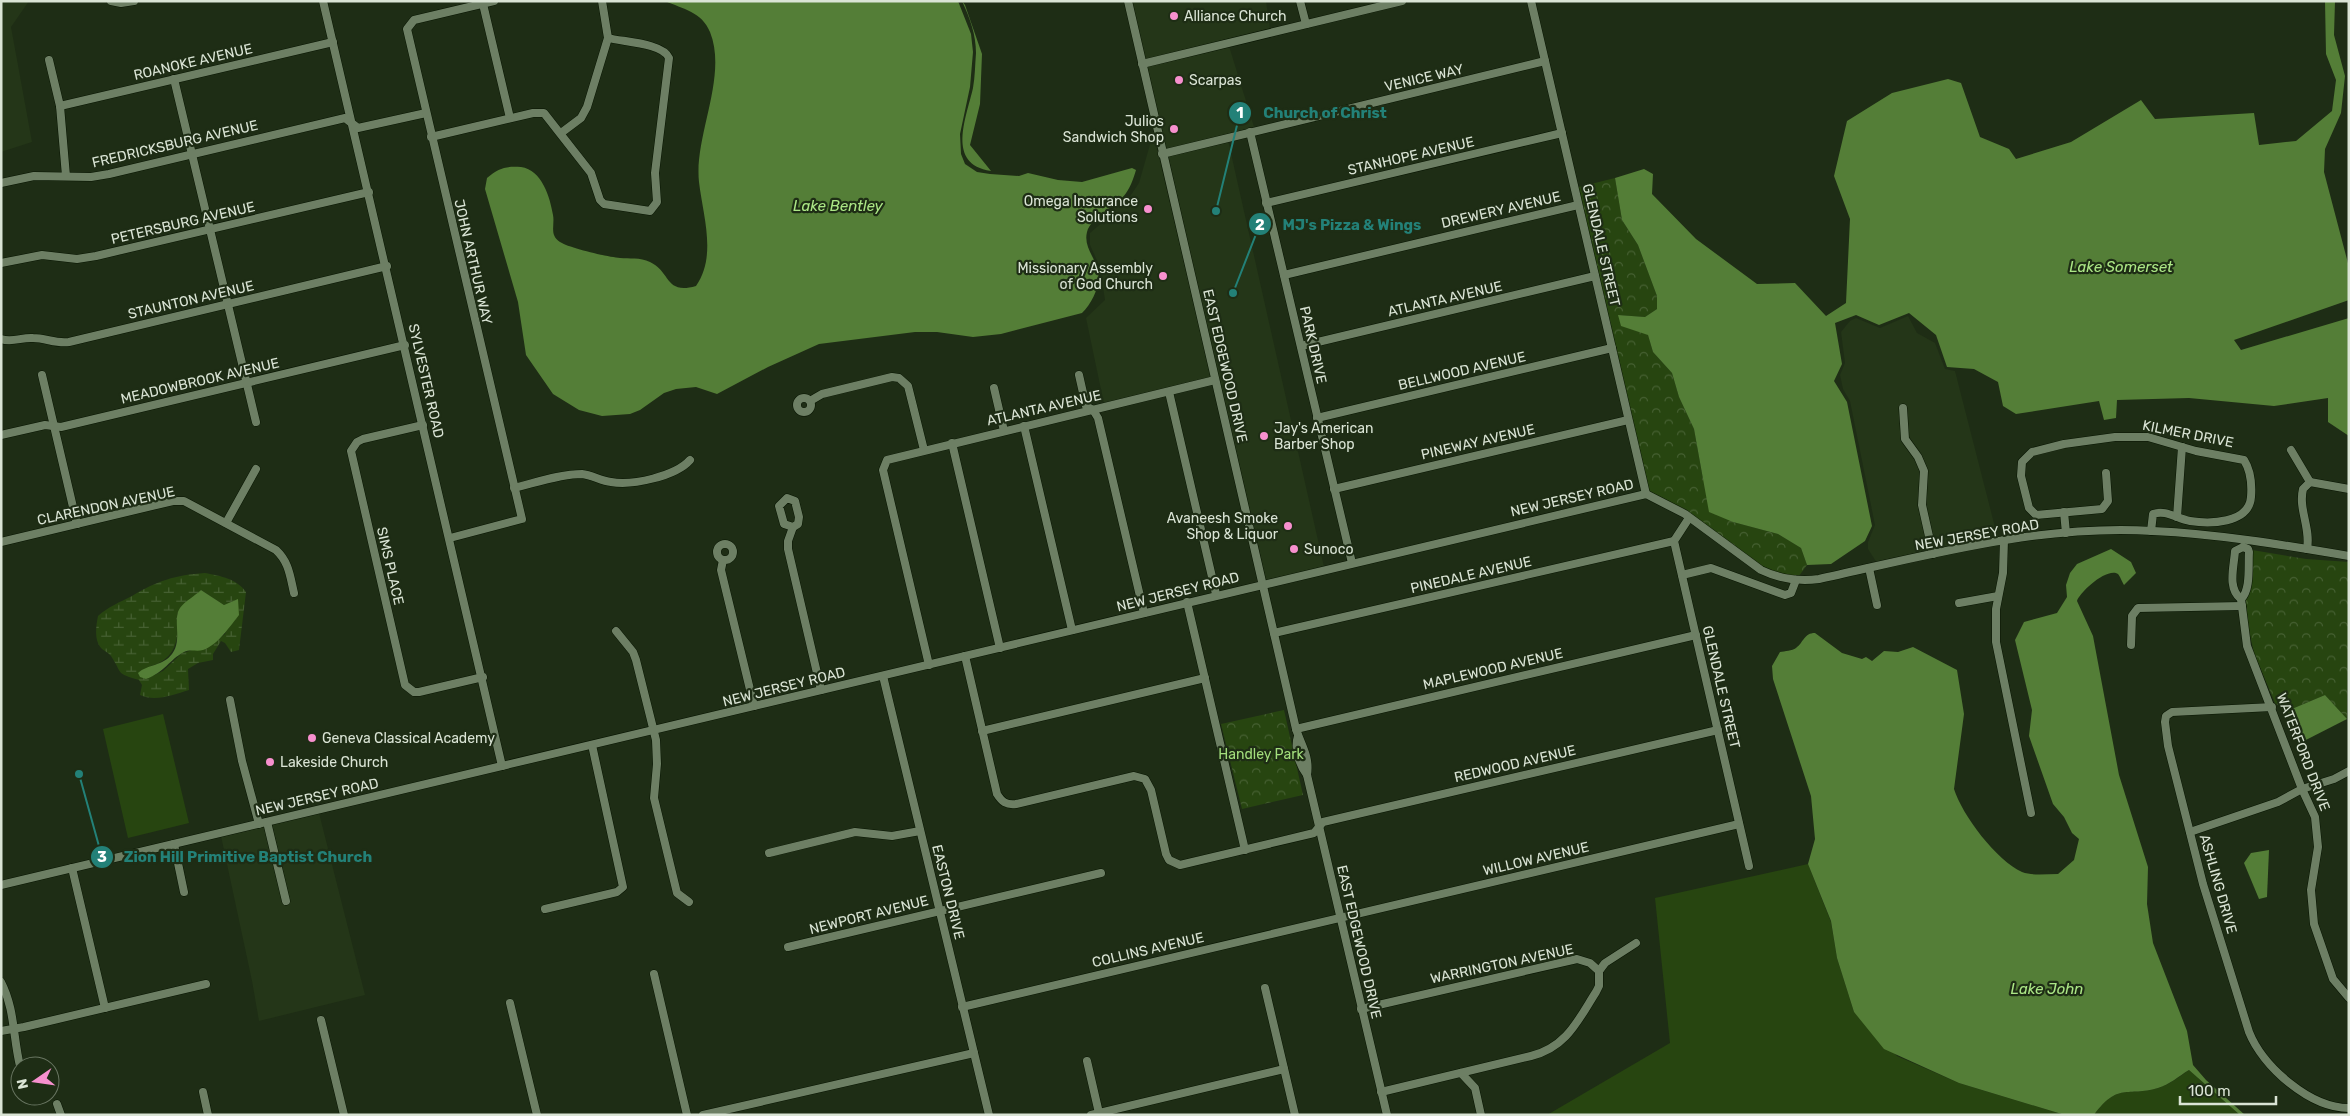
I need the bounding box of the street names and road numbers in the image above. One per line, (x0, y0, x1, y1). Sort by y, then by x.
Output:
street label: ROANOKE AVENUE (132, 40, 254, 84)
street label: VENICE WAY (1383, 61, 1465, 95)
street label: FREDRICKSBURG AVENUE (90, 117, 260, 171)
street label: STANHOPE AVENUE (1346, 133, 1476, 179)
street label: GLENDALE STREET (1579, 182, 1623, 308)
street label: DREWERY AVENUE (1440, 188, 1562, 232)
street label: PETERSBURG AVENUE (109, 198, 257, 248)
street label: JOHN ARTHUR WAY (450, 198, 496, 326)
street label: STAUNTON AVENUE (126, 277, 256, 323)
street label: ATLANTA AVENUE (1386, 278, 1504, 320)
street label: EAST EDGEWOOD DRIVE (1199, 288, 1251, 444)
street label: PARK DRIVE (1296, 305, 1330, 385)
street label: SYLVESTER ROAD (405, 322, 447, 440)
street label: BELLWOOD AVENUE (1397, 348, 1527, 394)
street label: MEADOWBROOK AVENUE (119, 354, 281, 408)
street label: ATLANTA AVENUE (985, 387, 1103, 429)
street label: KILMER DRIVE (2141, 417, 2235, 451)
street label: PINEWAY AVENUE (1419, 421, 1537, 463)
street label: NEW JERSEY ROAD (1509, 476, 1635, 520)
street label: CLARENDON AVENUE (36, 483, 176, 529)
street label: NEW JERSEY ROAD (1914, 516, 2040, 554)
street label: SIMS PLACE (373, 525, 407, 607)
street label: PINEDALE AVENUE (1409, 553, 1533, 597)
street label: NEW JERSEY ROAD (1115, 569, 1241, 615)
street label: GLENDALE STREET (1699, 624, 1743, 750)
street label: MAPLEWOOD AVENUE (1421, 645, 1565, 693)
street label: NEW JERSEY ROAD (721, 664, 847, 710)
street label: WATERFORD DRIVE (2273, 691, 2333, 813)
street label: REDWOOD AVENUE (1453, 742, 1577, 786)
street label: NEW JERSEY ROAD (254, 775, 380, 819)
street label: ASHLING DRIVE (2196, 832, 2240, 936)
street label: WILLOW AVENUE (1481, 839, 1591, 879)
street label: EASTON DRIVE (928, 843, 968, 941)
street label: EAST EDGEWOOD DRIVE (1333, 864, 1385, 1020)
street label: NEWPORT AVENUE (808, 892, 930, 938)
street label: COLLINS AVENUE (1090, 929, 1206, 971)
street label: WARRINGTON AVENUE (1429, 941, 1575, 987)

